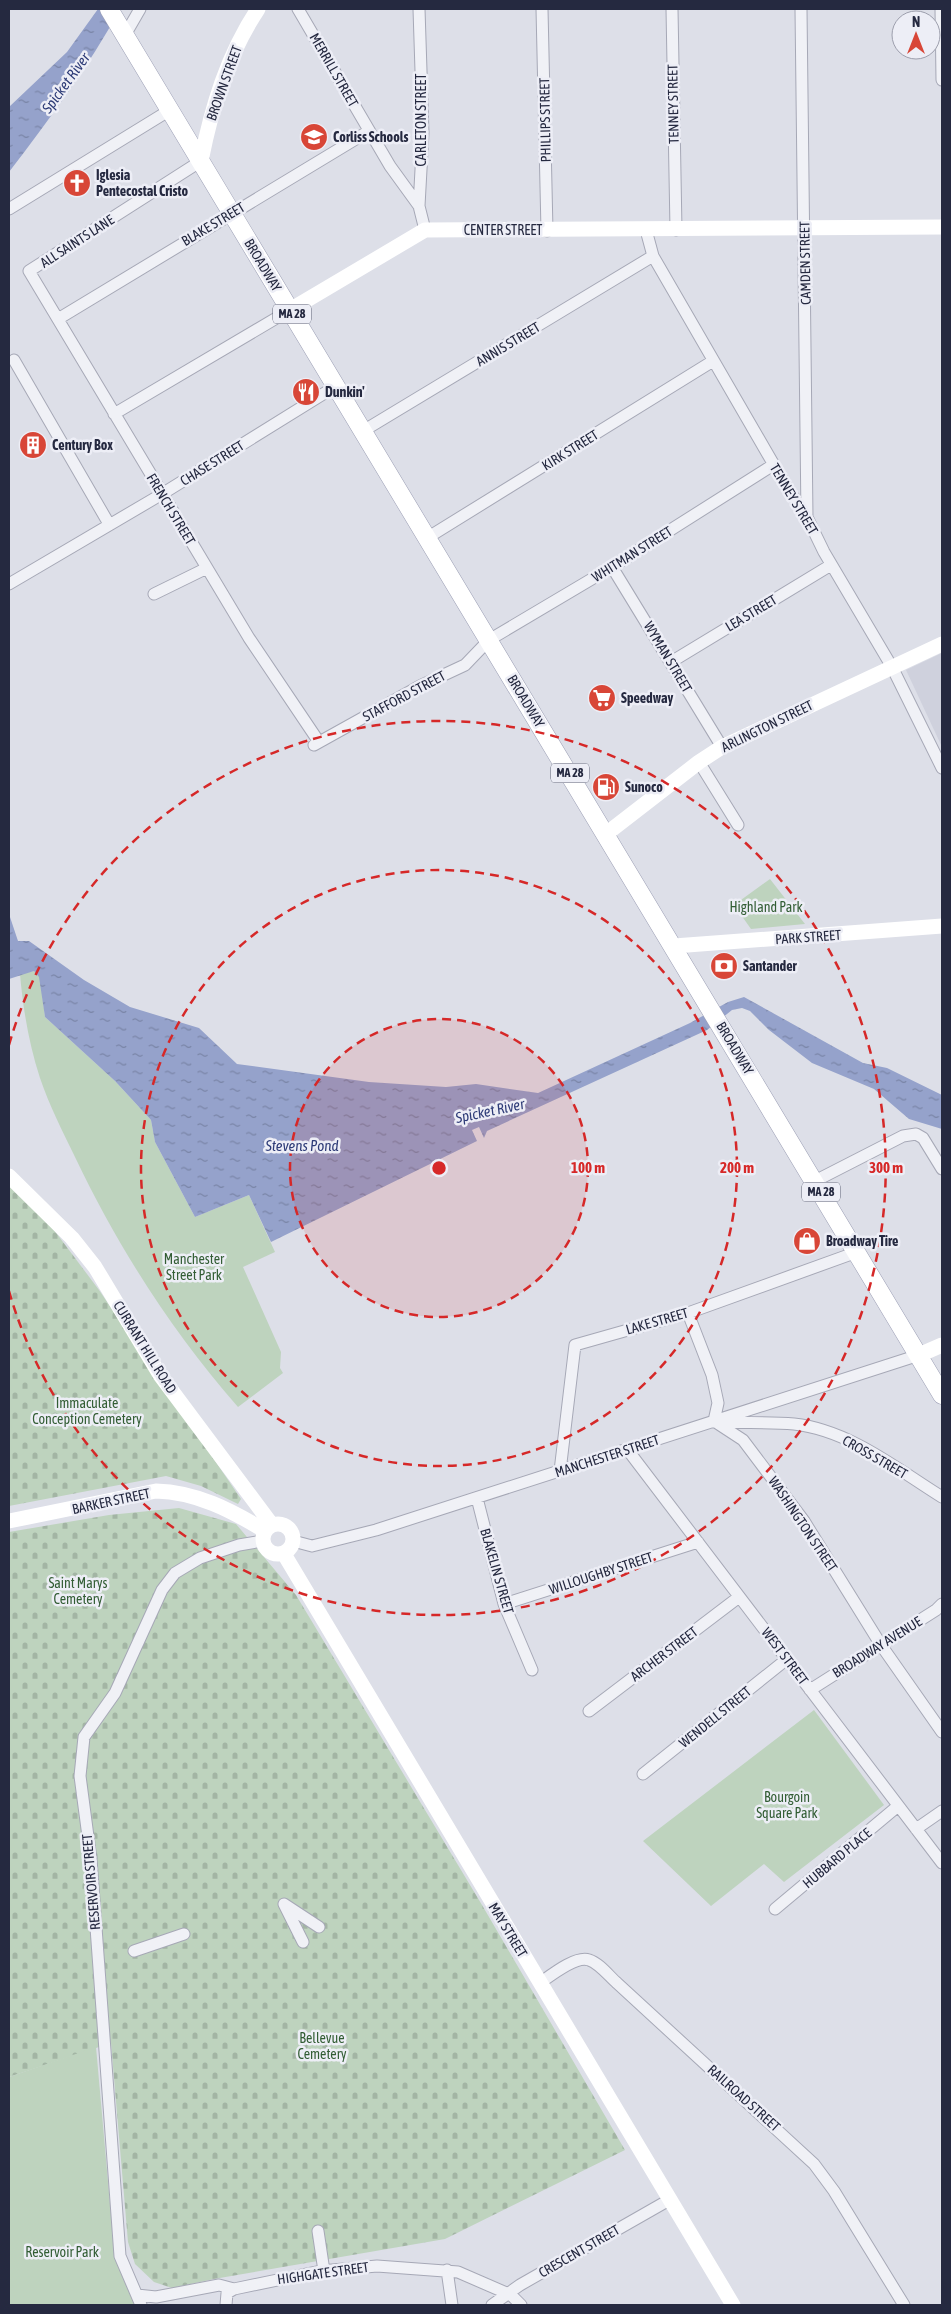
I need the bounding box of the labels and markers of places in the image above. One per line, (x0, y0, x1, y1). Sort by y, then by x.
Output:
school or university icon: Corliss Schools (299, 122, 329, 152)
place label: Corliss Schools (333, 129, 408, 145)
place label: Iglesia Pentecostal Cristo (96, 167, 188, 199)
church icon: Iglesia Pentecostal Cristo (62, 168, 92, 198)
restaurant icon: Dunkin' (291, 377, 321, 407)
place label: Dunkin' (325, 384, 365, 400)
building icon: Century Box (18, 430, 48, 460)
place label: Century Box (52, 437, 113, 453)
supermarket icon: Speedway (587, 683, 617, 713)
place label: Speedway (621, 690, 673, 706)
fuel station icon: Sunoco (591, 772, 621, 802)
place label: Sunoco (625, 779, 663, 795)
bank icon: Santander (709, 951, 739, 981)
place label: Santander (743, 958, 798, 974)
centre of rings (430, 1159, 448, 1177)
shop icon: Broadway Tire (792, 1226, 822, 1256)
place label: Broadway Tire (826, 1233, 898, 1249)

